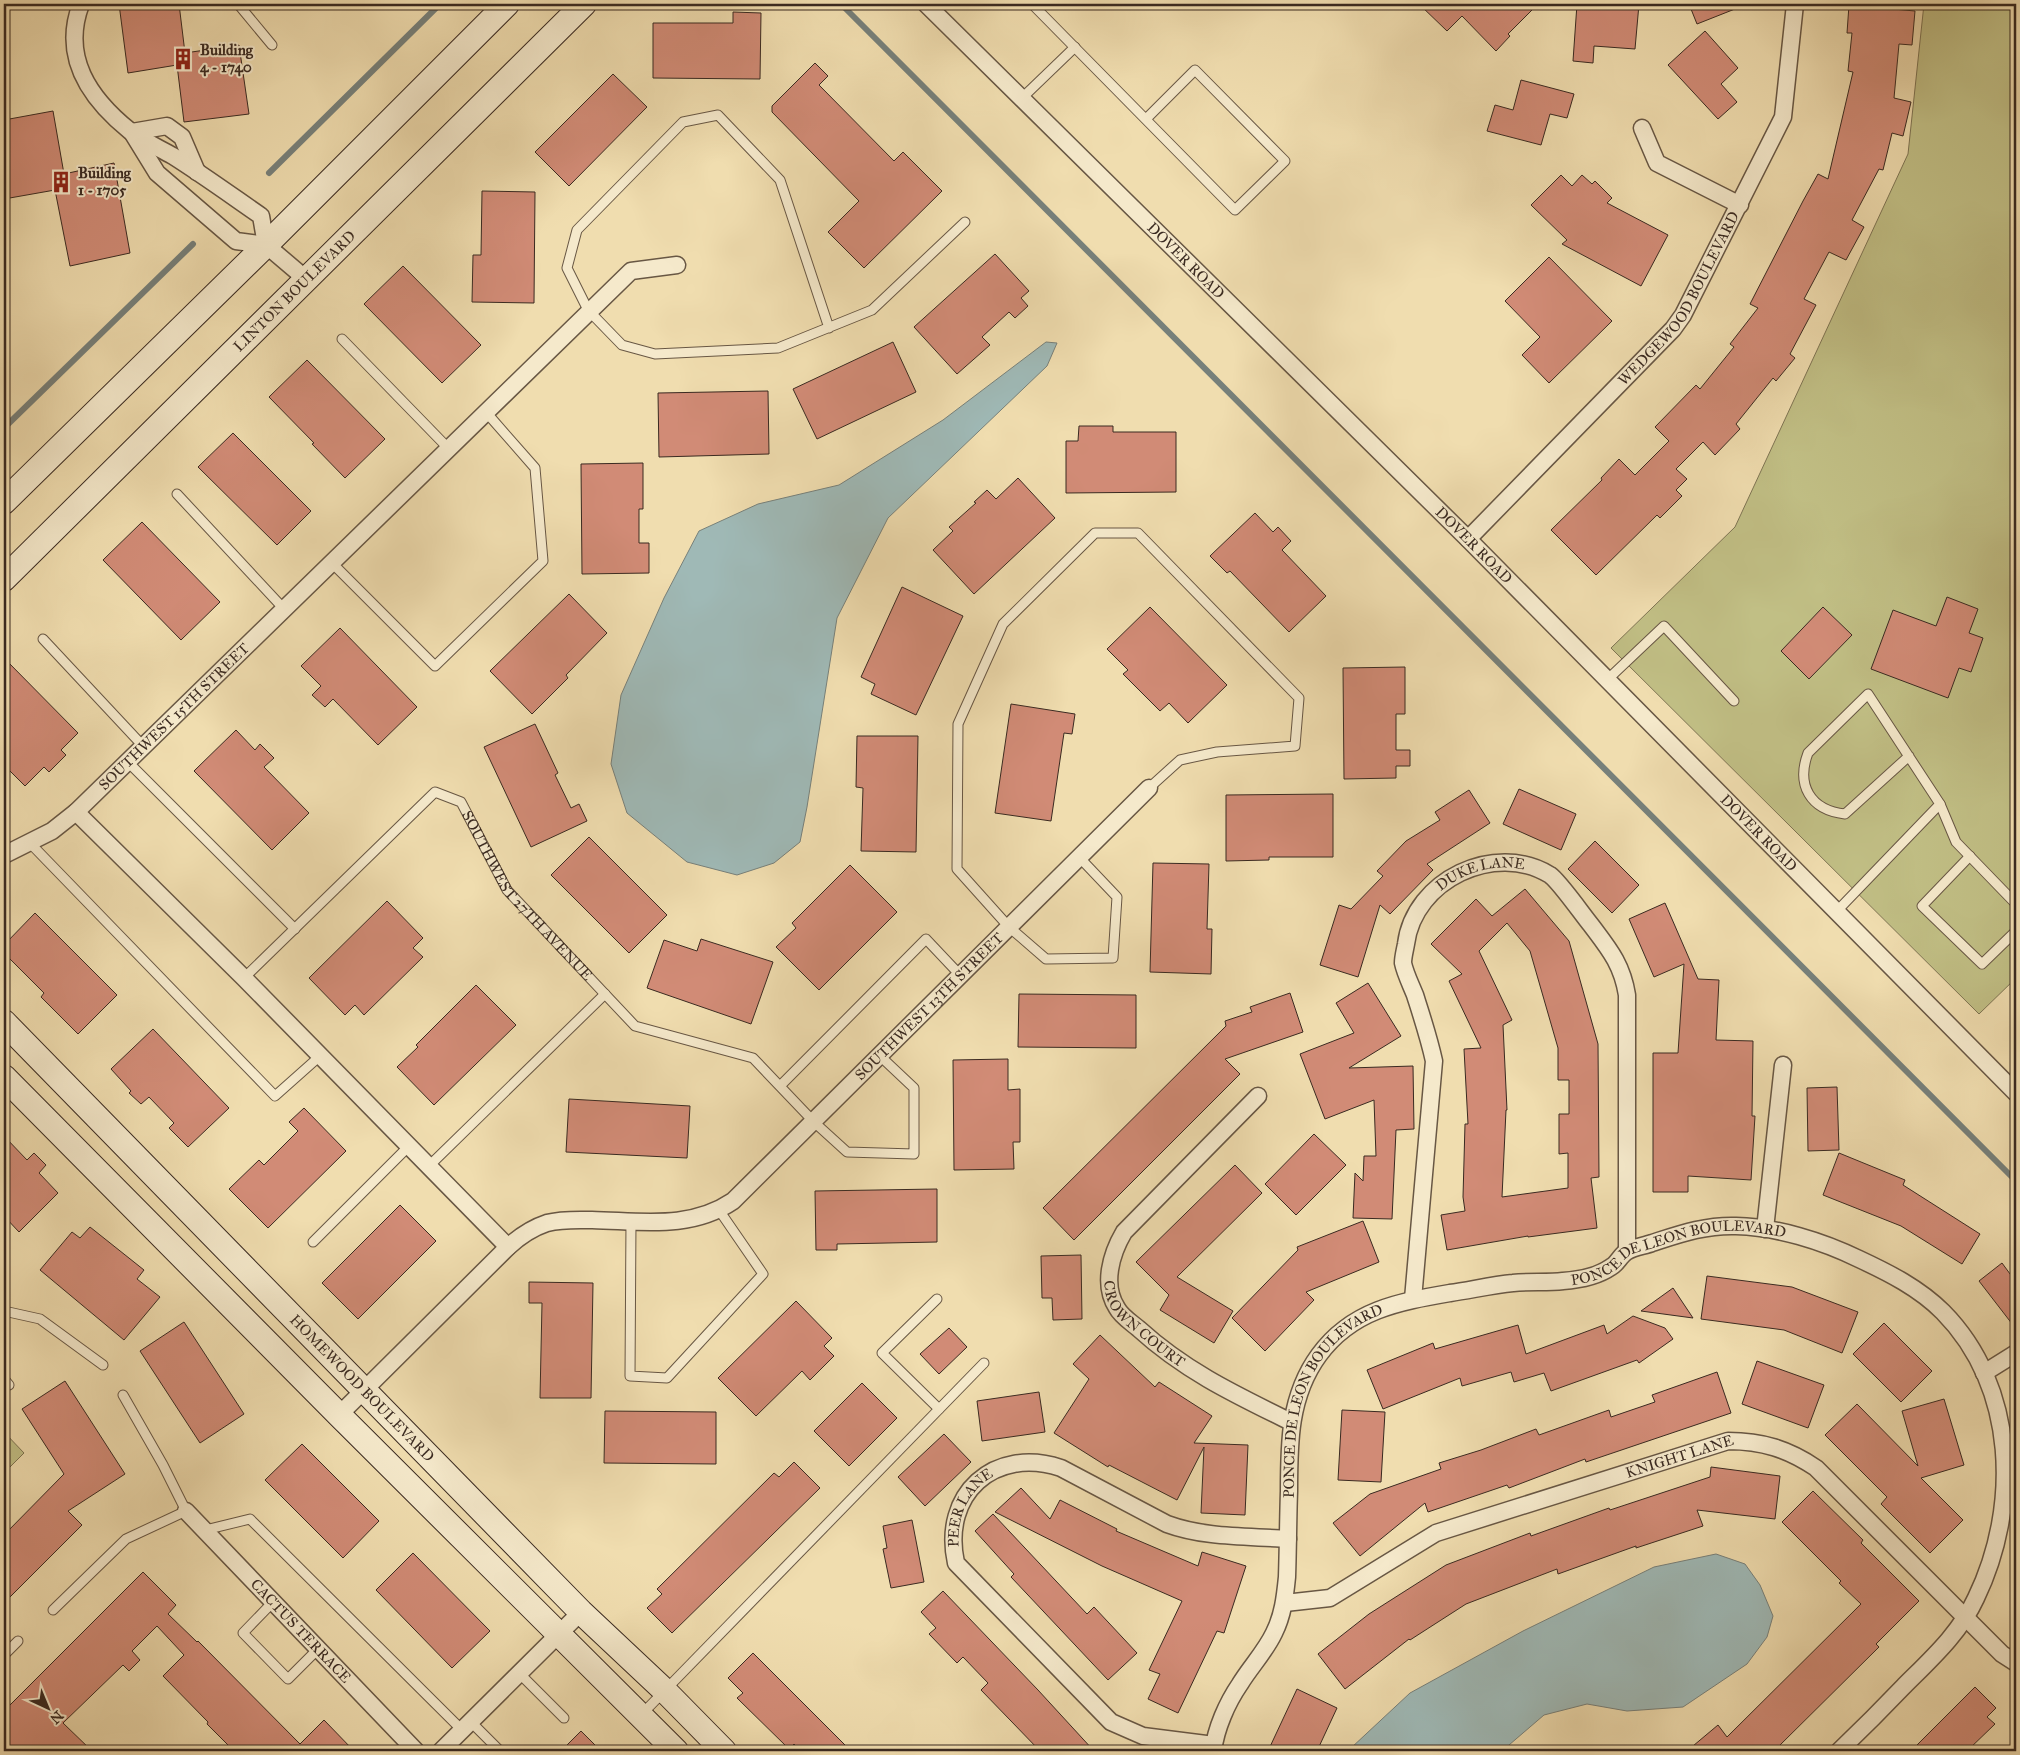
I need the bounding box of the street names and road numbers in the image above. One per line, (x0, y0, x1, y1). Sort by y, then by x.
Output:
street label: WEDGEWOOD BOULEVARD (1614, 208, 1743, 389)
street label: DOVER ROAD (1143, 218, 1228, 303)
street label: LINTON BOULEVARD (230, 227, 359, 355)
street label: DOVER ROAD (1432, 503, 1516, 587)
street label: SOUTHWEST 15TH STREET (95, 639, 253, 794)
street label: DOVER ROAD (1717, 791, 1801, 875)
street label: SOUTHWEST 27TH AVENUE (458, 808, 597, 984)
street label: DUKE LANE (1432, 853, 1527, 895)
street label: SOUTHWEST 13TH STREET (851, 929, 1007, 1084)
street label: PONCE DE LEON BOULEVARD (1570, 1217, 1788, 1289)
street label: CROWN COURT (1100, 1280, 1188, 1371)
street label: PONCE DE LEON BOULEVARD (1280, 1300, 1385, 1498)
street label: HOMEWOOD BOULEVARD (286, 1311, 438, 1466)
street label: KNIGHT LANE (1623, 1431, 1736, 1482)
street label: PEER LANE (944, 1464, 996, 1547)
street label: CACTUS TERRACE (247, 1575, 355, 1687)

